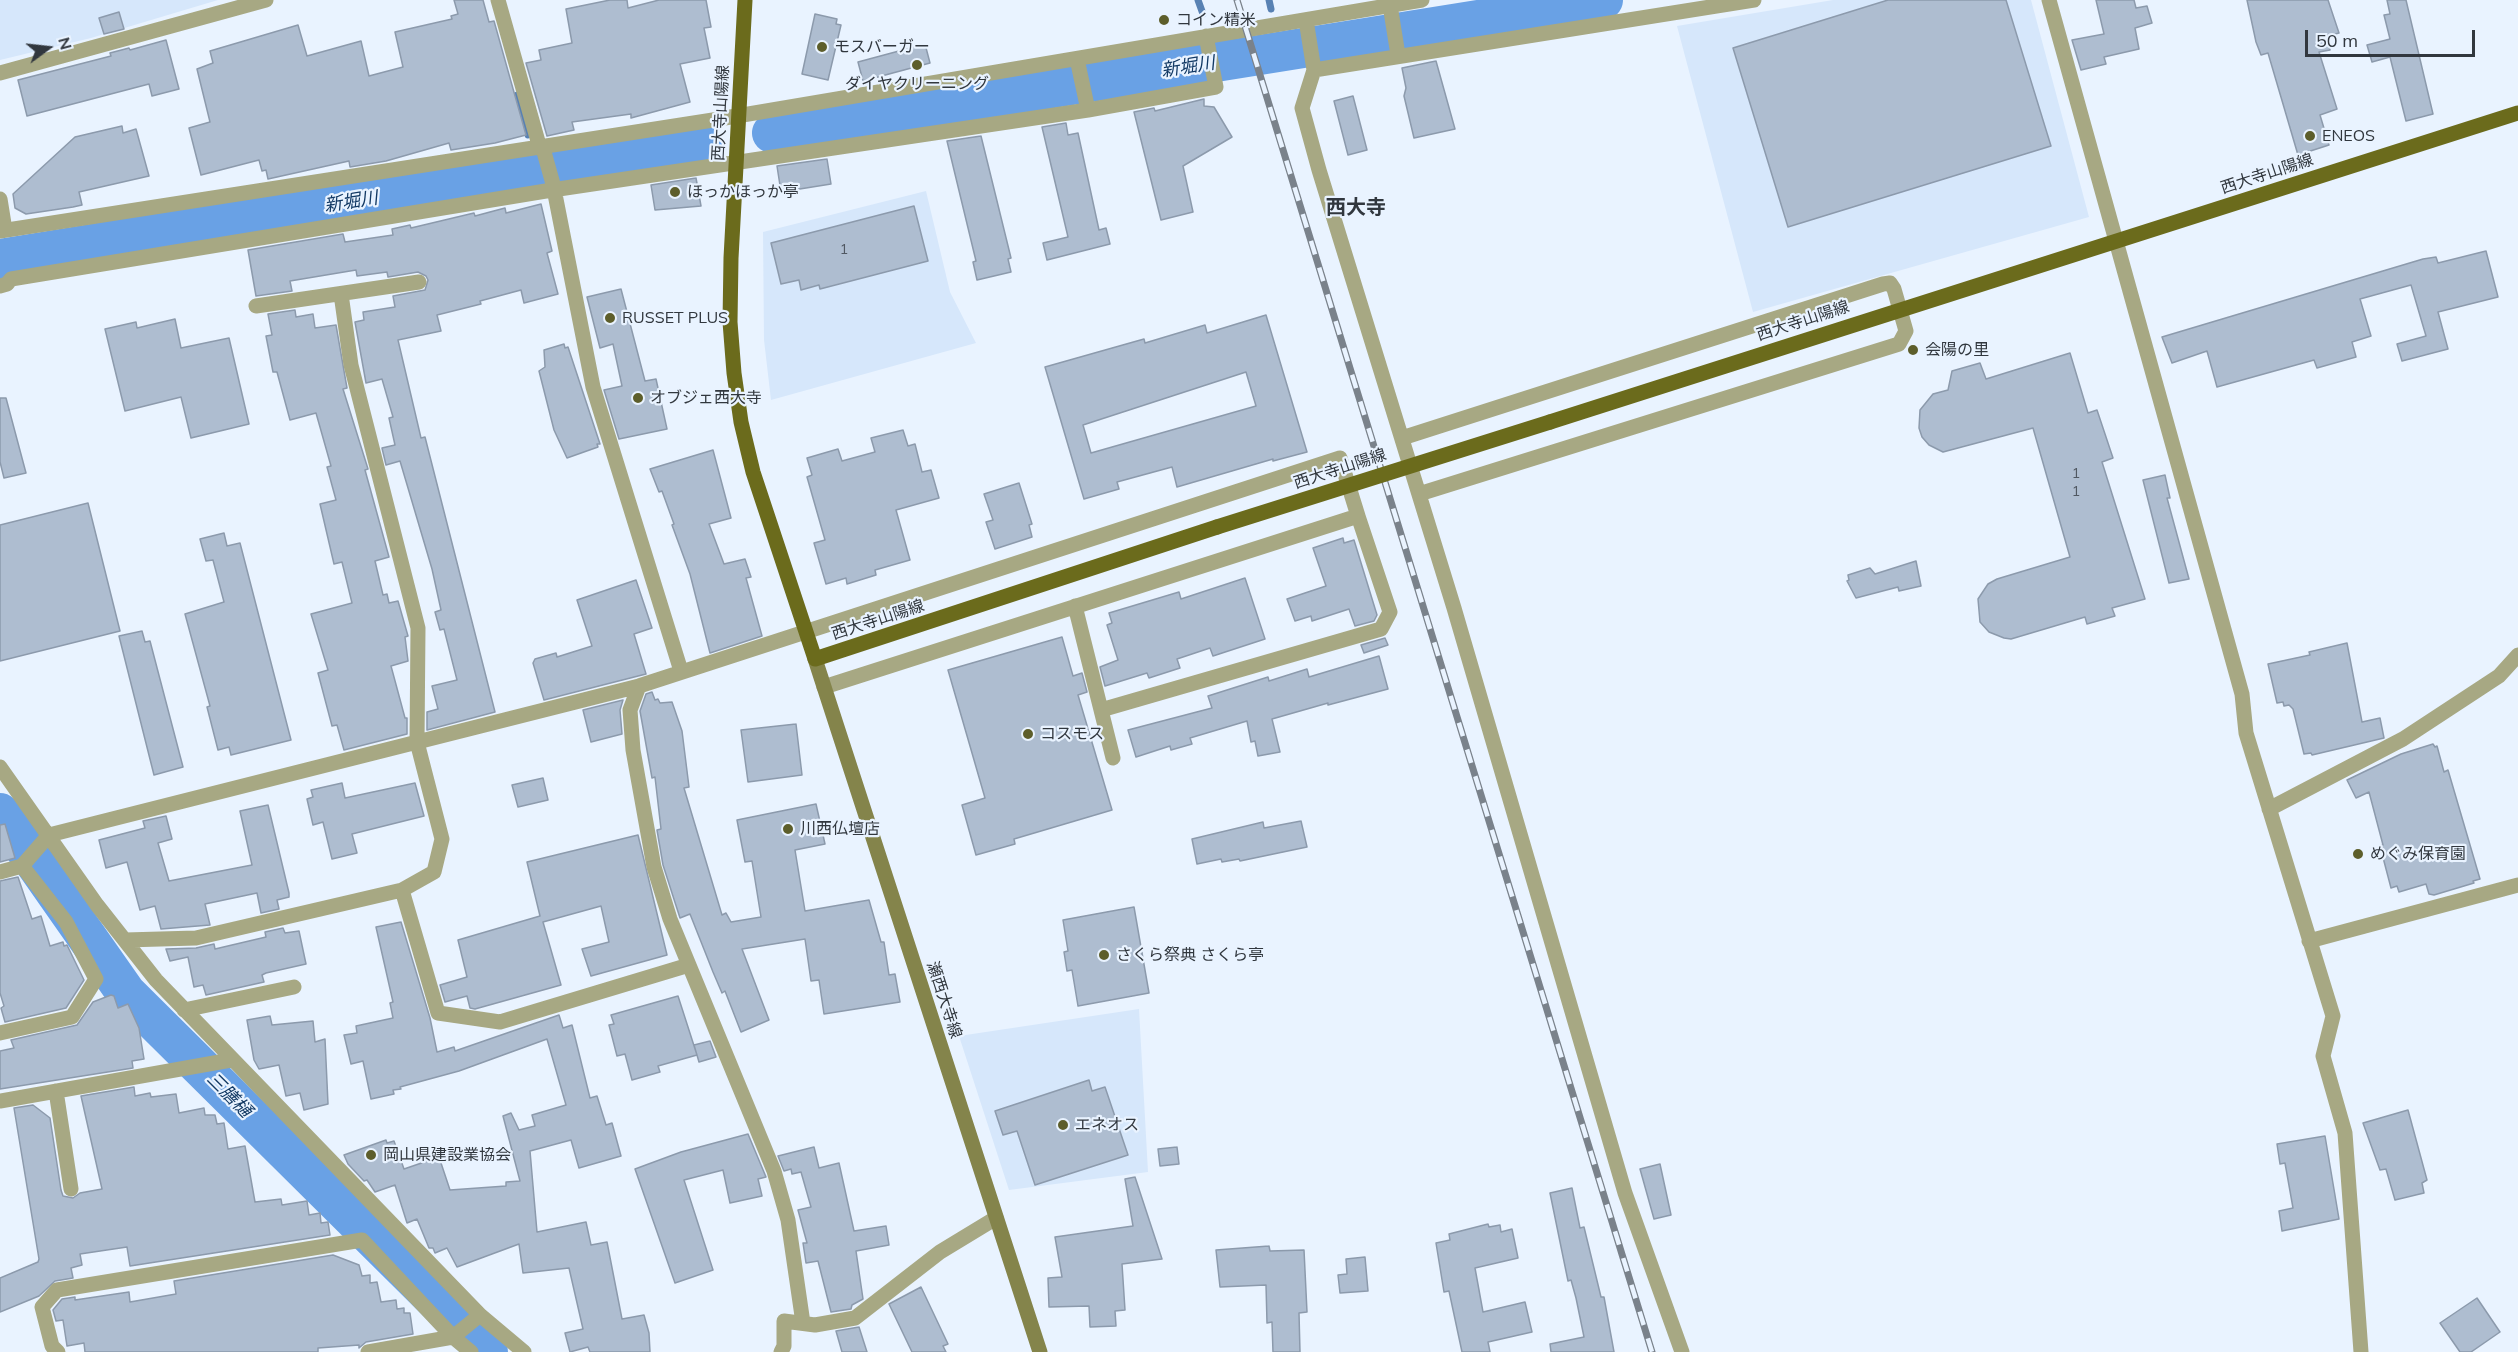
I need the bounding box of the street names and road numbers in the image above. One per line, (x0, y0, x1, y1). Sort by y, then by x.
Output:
street label: 西大寺山陽線 (709, 65, 733, 161)
street label: 西大寺山陽線 (2218, 150, 2316, 198)
street label: 西大寺山陽線 (1754, 297, 1852, 345)
street label: 西大寺山陽線 (1291, 445, 1389, 493)
street label: 西大寺山陽線 (829, 596, 927, 644)
street label: 瀬西大寺線 (923, 959, 965, 1041)

